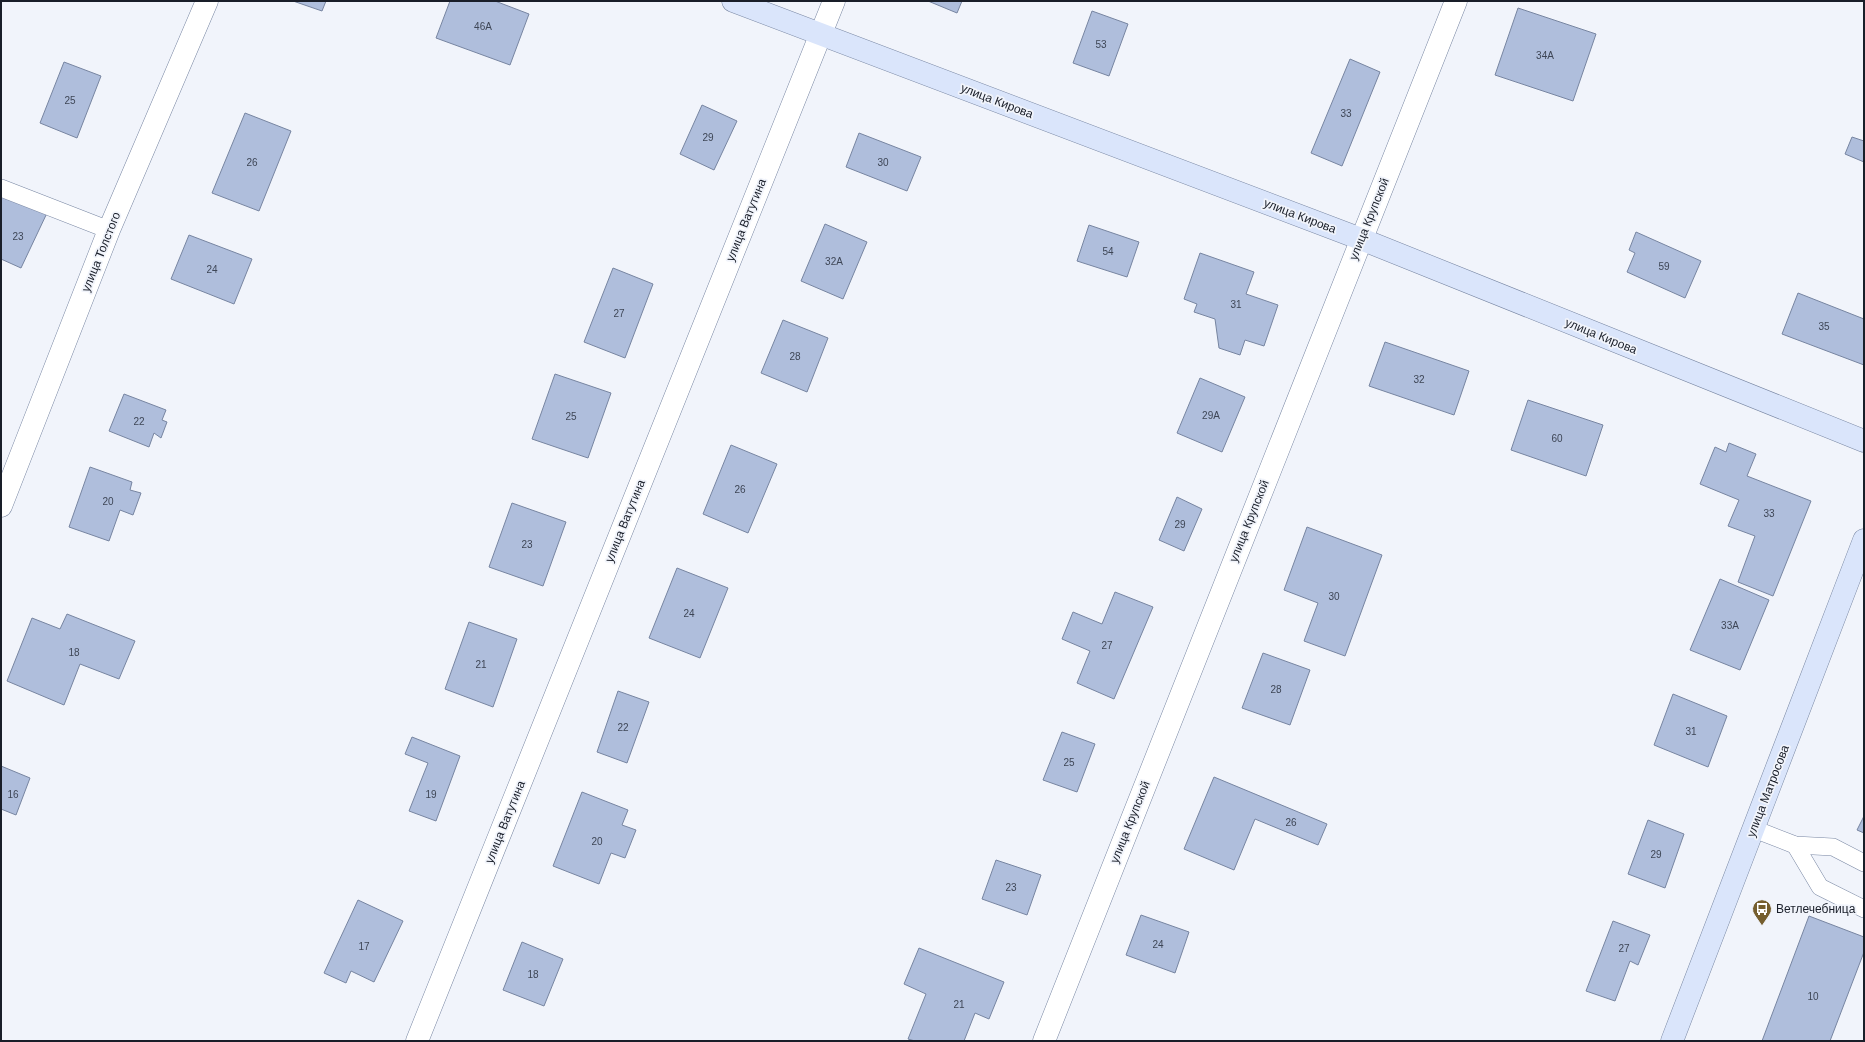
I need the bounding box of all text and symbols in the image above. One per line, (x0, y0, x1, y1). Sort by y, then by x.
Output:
house number: 46А (474, 21, 492, 32)
house number: 53 (1095, 39, 1107, 50)
house number: 34А (1536, 50, 1554, 61)
street label: улица Кирова (959, 81, 1035, 121)
house number: 25 (64, 95, 76, 106)
house number: 33 (1340, 108, 1352, 119)
house number: 29 (702, 132, 714, 143)
house number: 26 (246, 157, 258, 168)
house number: 30 (877, 157, 889, 168)
street label: улица Ватутина (723, 176, 769, 263)
street label: улица Крупской (1346, 176, 1392, 262)
street label: улица Кирова (1262, 196, 1338, 236)
street label: улица Толстого (79, 210, 124, 294)
house number: 23 (12, 231, 24, 242)
house number: 54 (1102, 246, 1114, 257)
house number: 32А (825, 256, 843, 267)
house number: 59 (1658, 261, 1670, 272)
house number: 24 (206, 264, 218, 275)
house number: 31 (1230, 299, 1242, 310)
house number: 27 (613, 308, 625, 319)
street label: улица Кирова (1563, 315, 1639, 357)
house number: 35 (1818, 321, 1830, 332)
house number: 28 (789, 351, 801, 362)
house number: 32 (1413, 374, 1425, 385)
house number: 29А (1202, 410, 1220, 421)
house number: 25 (565, 411, 577, 422)
house number: 22 (133, 416, 145, 427)
house number: 60 (1551, 433, 1563, 444)
street label: улица Ватутина (602, 477, 648, 564)
street label: улица Крупской (1226, 478, 1272, 564)
house number: 26 (734, 484, 746, 495)
house number: 20 (102, 496, 114, 507)
house number: 33 (1763, 508, 1775, 519)
house number: 29 (1174, 519, 1186, 530)
house number: 23 (521, 539, 533, 550)
house number: 30 (1328, 591, 1340, 602)
house number: 24 (683, 608, 695, 619)
house number: 33А (1721, 620, 1739, 631)
house number: 27 (1101, 640, 1113, 651)
house number: 18 (68, 647, 80, 658)
house number: 21 (475, 659, 487, 670)
house number: 28 (1270, 684, 1282, 695)
house number: 22 (617, 722, 629, 733)
house number: 31 (1685, 726, 1697, 737)
street label: улица Матросова (1744, 743, 1792, 839)
house number: 25 (1063, 757, 1075, 768)
street label: улица Ватутина (482, 778, 528, 865)
street label: улица Крупской (1107, 779, 1153, 865)
house number: 16 (7, 789, 19, 800)
house number: 19 (425, 789, 437, 800)
house number: 26 (1285, 817, 1297, 828)
house number: 20 (591, 836, 603, 847)
house number: 29 (1650, 849, 1662, 860)
house number: 23 (1005, 882, 1017, 893)
bus stop icon: Ветлечебница (1751, 898, 1773, 926)
place label: Ветлечебница (1776, 902, 1856, 916)
house number: 24 (1152, 939, 1164, 950)
house number: 17 (358, 941, 370, 952)
house number: 27 (1618, 943, 1630, 954)
house number: 18 (527, 969, 539, 980)
house number: 10 (1807, 991, 1819, 1002)
house number: 21 (953, 999, 965, 1010)

